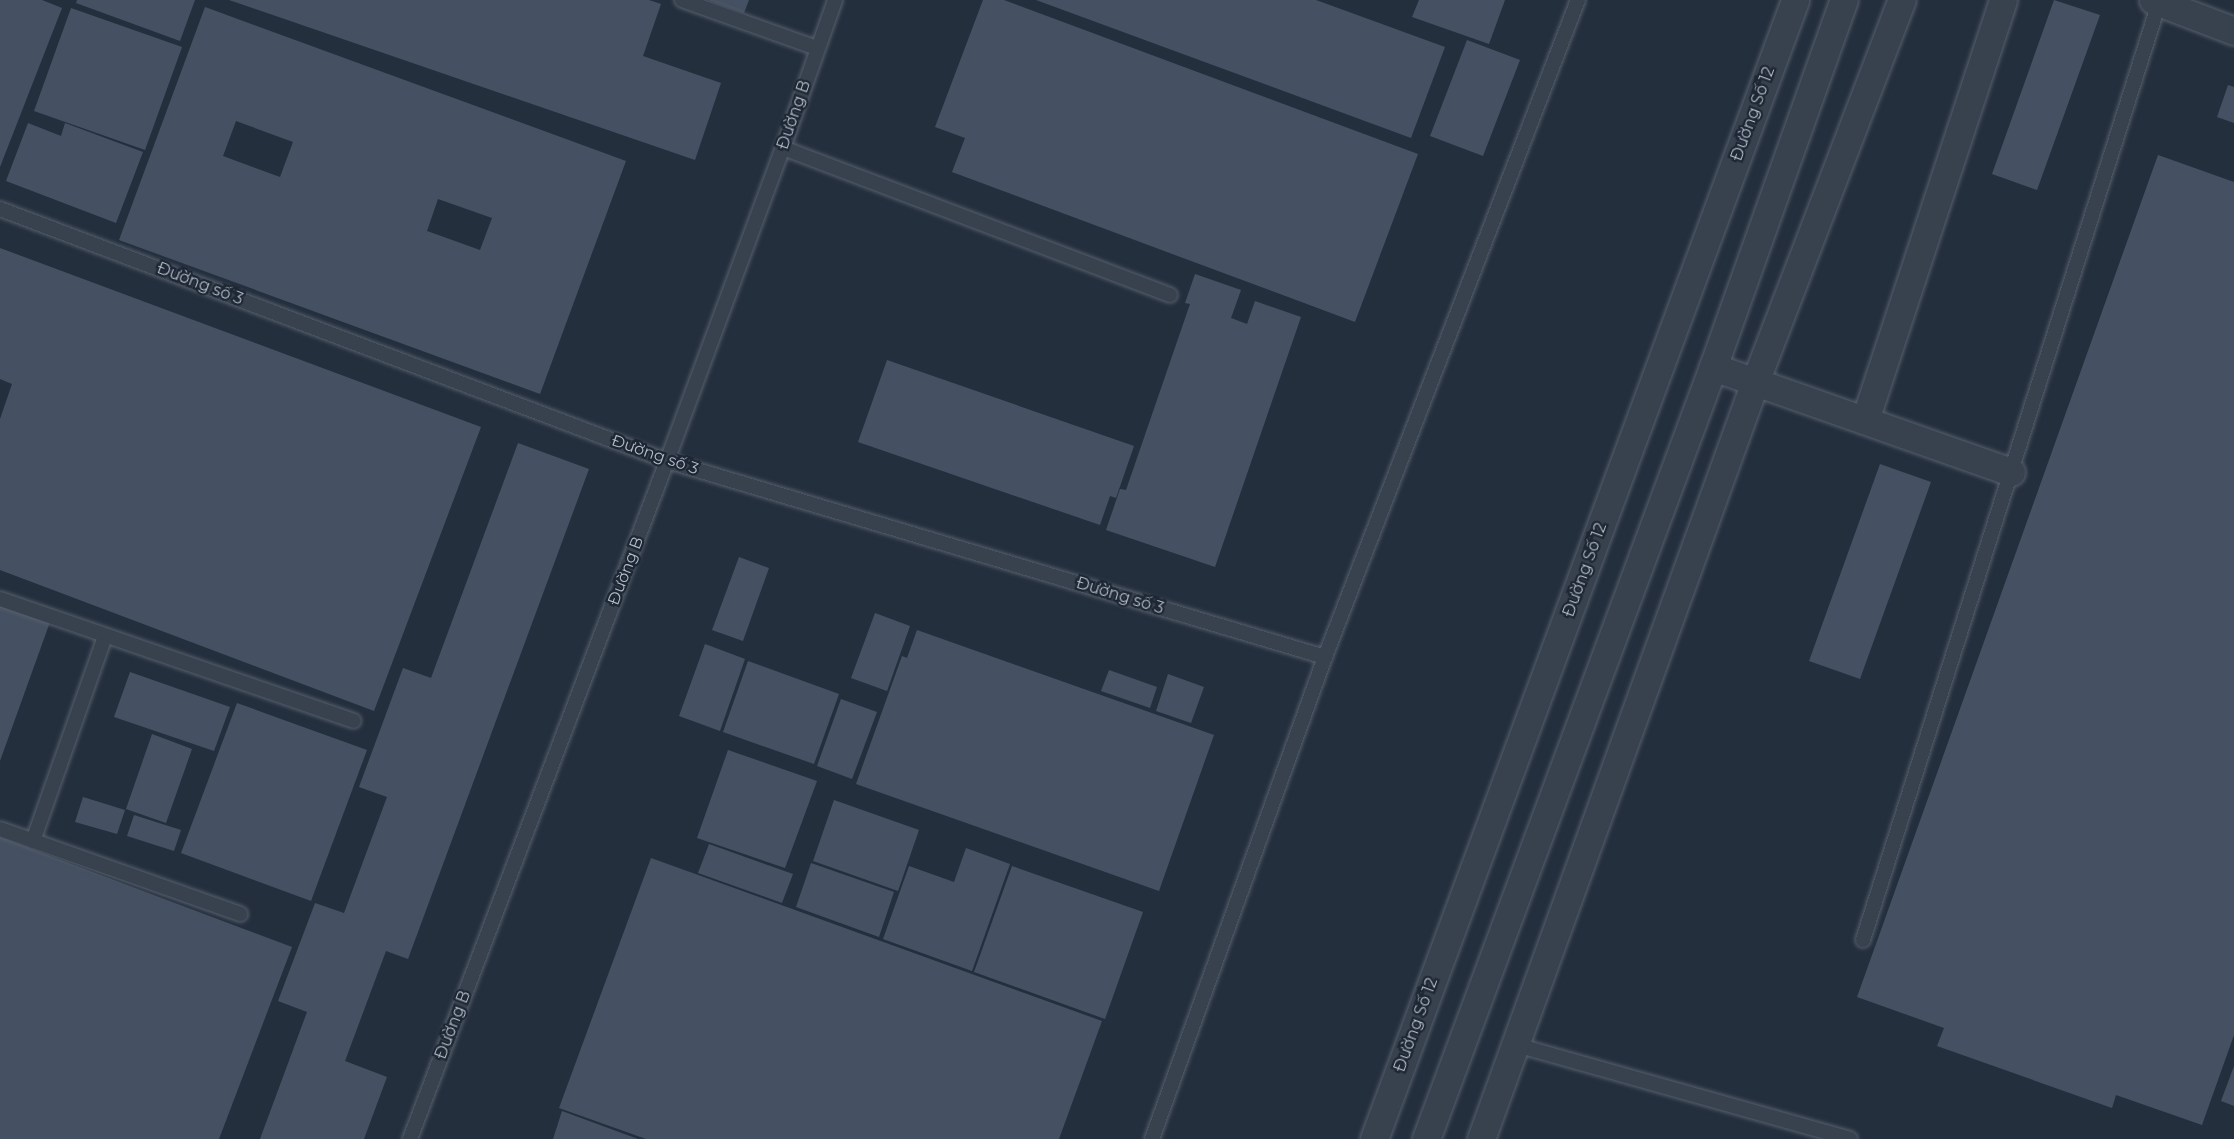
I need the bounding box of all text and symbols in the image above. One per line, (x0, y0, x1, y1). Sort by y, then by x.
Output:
street label: Đường Số 12 (1727, 64, 1779, 164)
street label: Đường B (773, 78, 815, 152)
street label: Đường số 3 (154, 259, 246, 309)
street label: Đường số 3 (609, 431, 701, 479)
street label: Đường Số 12 (1559, 520, 1611, 620)
street label: Đường B (604, 534, 648, 608)
street label: Đường số 3 (1074, 574, 1166, 618)
street label: Đường Số 12 (1390, 975, 1442, 1075)
street label: Đường B (431, 988, 475, 1062)

